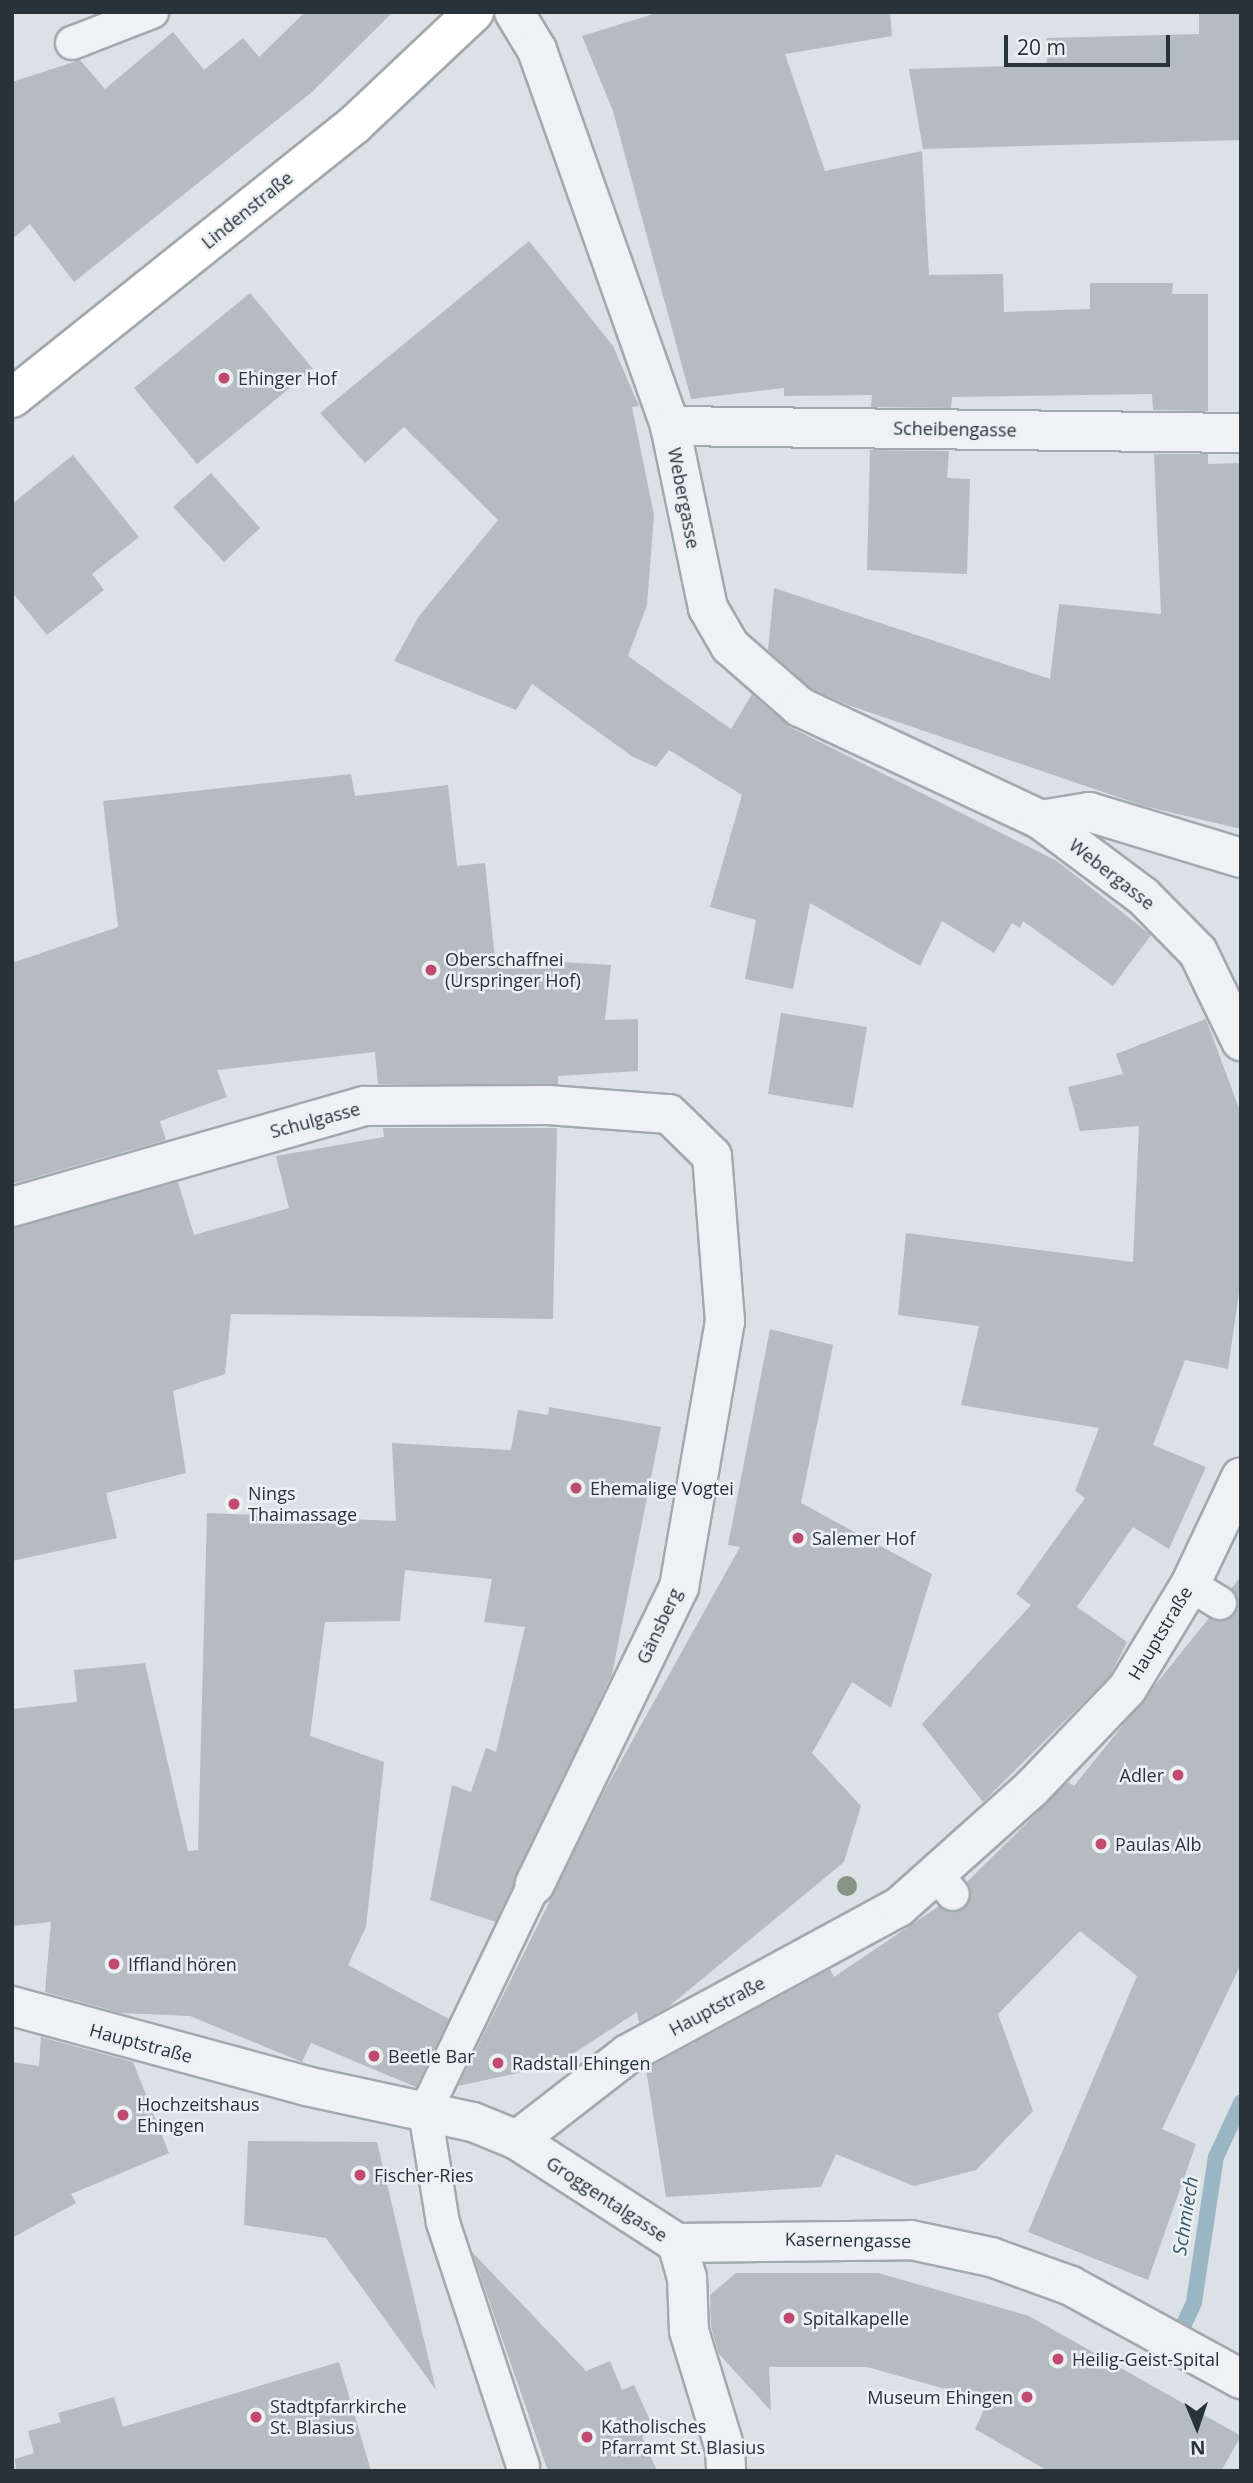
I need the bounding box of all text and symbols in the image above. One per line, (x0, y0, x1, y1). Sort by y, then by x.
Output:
scale bar (1008, 21, 1174, 65)
text: 20 m (1017, 33, 1066, 61)
street label: Lindenstraße (197, 167, 297, 253)
place label: Ehinger Hof (238, 367, 337, 389)
marker: Ehinger Hof (216, 370, 232, 386)
street label: Scheibengasse (893, 417, 1017, 441)
street label: Webergasse (664, 446, 704, 550)
street label: Webergasse (1065, 834, 1159, 914)
place label: Oberschaffnei (Urspringer Hof) (445, 949, 581, 992)
marker: Oberschaffnei (Urspringer Hof) (423, 962, 439, 978)
street label: Schulgasse (268, 1098, 362, 1142)
place label: Ehemalige Vogtei (590, 1477, 734, 1499)
marker: Ehemalige Vogtei (568, 1480, 584, 1496)
place label: Nings Thaimassage (248, 1483, 357, 1526)
marker: Nings Thaimassage (226, 1496, 242, 1512)
place label: Salemer Hof (812, 1527, 915, 1549)
marker: Salemer Hof (790, 1530, 806, 1546)
street label: Hauptstraße (1124, 1582, 1196, 1684)
street label: Gänsberg (632, 1585, 686, 1667)
place label: Adler (1120, 1764, 1164, 1786)
marker: Adler (1170, 1767, 1186, 1783)
place label: Paulas Alb (1115, 1833, 1202, 1855)
marker: Paulas Alb (1093, 1836, 1109, 1852)
place label: Iffland hören (128, 1953, 237, 1975)
marker: Iffland hören (106, 1956, 122, 1972)
street label: Hauptstraße (665, 1972, 769, 2040)
street label: Hauptstraße (87, 2019, 195, 2067)
place label: Beetle Bar (388, 2045, 475, 2067)
marker: Beetle Bar (366, 2048, 382, 2064)
place label: Radstall Ehingen (512, 2052, 650, 2074)
marker: Radstall Ehingen (490, 2055, 506, 2071)
place label: Hochzeitshaus Ehingen (137, 2094, 260, 2136)
marker: Hochzeitshaus Ehingen (115, 2107, 131, 2123)
street label: Groggentalgasse (542, 2152, 672, 2246)
place label: Fischer-Ries (374, 2164, 474, 2186)
marker: Fischer-Ries (352, 2167, 368, 2183)
water label: Schmiech (1169, 2175, 1203, 2257)
street label: Kasernengasse (785, 2228, 911, 2252)
place label: Spitalkapelle (803, 2307, 909, 2329)
marker: Spitalkapelle (781, 2310, 797, 2326)
place label: Heilig-Geist-Spital (1072, 2348, 1219, 2370)
marker: Heilig-Geist-Spital (1050, 2351, 1066, 2367)
place label: Museum Ehingen (867, 2386, 1013, 2408)
marker: Museum Ehingen (1019, 2389, 1035, 2405)
north arrow (1162, 2392, 1232, 2462)
place label: Stadtpfarrkirche St. Blasius (270, 2396, 407, 2438)
marker: Stadtpfarrkirche St. Blasius (248, 2409, 264, 2425)
place label: Katholisches Pfarramt St. Blasius (601, 2416, 765, 2458)
marker: Katholisches Pfarramt St. Blasius (579, 2429, 595, 2445)
text: N (1190, 2435, 1206, 2461)

